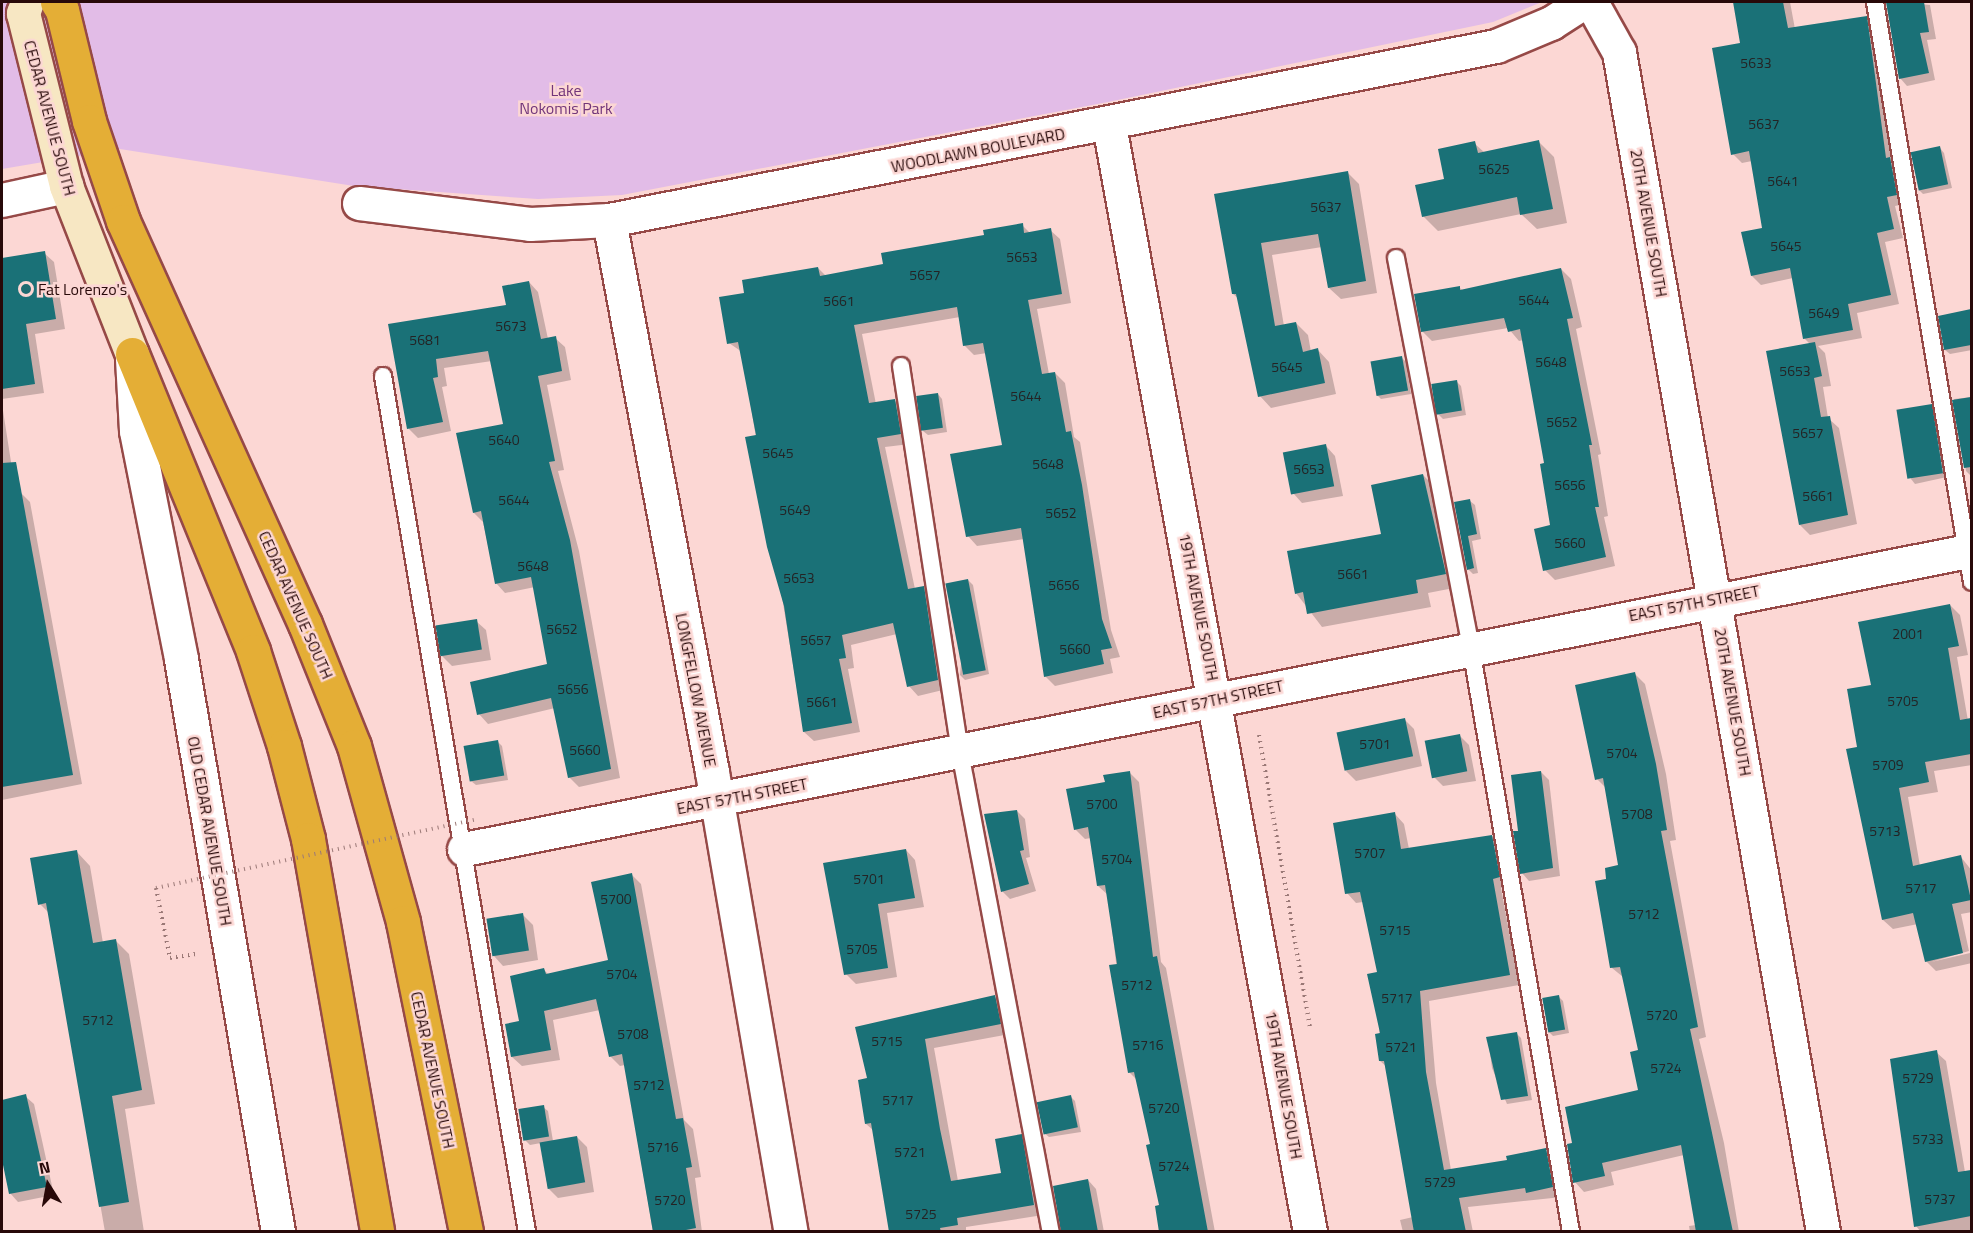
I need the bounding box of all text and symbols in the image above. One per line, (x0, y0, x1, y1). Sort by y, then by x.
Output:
street label: CEDAR AVENUE SOUTH (20, 38, 80, 198)
house number: 5633 (1740, 55, 1772, 71)
park label: Lake Nokomis Park (519, 80, 613, 118)
house number: 5637 (1748, 116, 1780, 132)
street label: WOODLAWN BOULEVARD (889, 124, 1067, 176)
street label: 20TH AVENUE SOUTH (1627, 147, 1671, 299)
house number: 5625 (1478, 161, 1510, 177)
house number: 5641 (1767, 173, 1799, 189)
house number: 5637 (1310, 199, 1342, 215)
house number: 5645 (1770, 238, 1802, 254)
house number: 5653 (1006, 249, 1038, 265)
house number: 5657 (909, 267, 941, 283)
place label: Fat Lorenzo's (38, 279, 127, 299)
marker: Fat Lorenzo's (19, 282, 33, 296)
house number: 5644 (1518, 292, 1550, 308)
house number: 5661 (823, 293, 855, 309)
house number: 5649 (1808, 305, 1840, 321)
house number: 5673 (495, 318, 527, 334)
house number: 5681 (409, 332, 441, 348)
house number: 5648 (1535, 354, 1567, 370)
house number: 5645 (1271, 359, 1303, 375)
house number: 5653 (1779, 363, 1811, 379)
house number: 5644 (1010, 388, 1042, 404)
house number: 5652 (1546, 414, 1578, 430)
house number: 5657 (1792, 425, 1824, 441)
house number: 5640 (488, 432, 520, 448)
house number: 5645 (762, 445, 794, 461)
house number: 5648 (1032, 456, 1064, 472)
house number: 5653 (1293, 461, 1325, 477)
house number: 5656 (1554, 477, 1586, 493)
house number: 5661 (1802, 488, 1834, 504)
house number: 5644 (498, 492, 530, 508)
house number: 5649 (779, 502, 811, 518)
house number: 5652 (1045, 505, 1077, 521)
street label: CEDAR AVENUE SOUTH (255, 528, 337, 682)
street label: 19TH AVENUE SOUTH (1175, 531, 1223, 683)
house number: 5660 (1554, 535, 1586, 551)
house number: 5648 (517, 558, 549, 574)
house number: 5661 (1337, 566, 1369, 582)
house number: 5653 (783, 570, 815, 586)
house number: 5656 (1048, 577, 1080, 593)
street label: EAST 57TH STREET (1627, 581, 1761, 625)
street label: LONGFELLOW AVENUE (672, 611, 720, 769)
house number: 5652 (546, 621, 578, 637)
street label: 20TH AVENUE SOUTH (1711, 626, 1755, 778)
house number: 2001 (1892, 626, 1924, 642)
house number: 5657 (800, 632, 832, 648)
house number: 5660 (1059, 641, 1091, 657)
street label: EAST 57TH STREET (1151, 676, 1285, 722)
house number: 5656 (557, 681, 589, 697)
house number: 5705 (1887, 693, 1919, 709)
house number: 5661 (806, 694, 838, 710)
street label: OLD CEDAR AVENUE SOUTH (184, 735, 236, 927)
house number: 5701 (1359, 736, 1391, 752)
house number: 5660 (569, 742, 601, 758)
house number: 5704 (1606, 745, 1638, 761)
house number: 5709 (1872, 757, 1904, 773)
street label: EAST 57TH STREET (675, 774, 809, 818)
house number: 5700 (1086, 796, 1118, 812)
house number: 5708 (1621, 806, 1653, 822)
house number: 5713 (1869, 823, 1901, 839)
house number: 5707 (1354, 845, 1386, 861)
house number: 5704 (1101, 851, 1133, 867)
house number: 5701 (853, 871, 885, 887)
house number: 5717 (1905, 880, 1937, 896)
house number: 5700 (600, 891, 632, 907)
house number: 5712 (1628, 906, 1660, 922)
house number: 5715 (1379, 922, 1411, 938)
house number: 5705 (846, 941, 878, 957)
house number: 5704 (606, 966, 638, 982)
house number: 5712 (1121, 977, 1153, 993)
street label: CEDAR AVENUE SOUTH (407, 990, 459, 1150)
house number: 5717 (1381, 990, 1413, 1006)
house number: 5720 (1646, 1007, 1678, 1023)
street label: 19TH AVENUE SOUTH (1262, 1009, 1306, 1161)
house number: 5712 (82, 1012, 114, 1028)
house number: 5708 (617, 1026, 649, 1042)
house number: 5715 (871, 1033, 903, 1049)
house number: 5716 (1132, 1037, 1164, 1053)
house number: 5721 (1385, 1039, 1417, 1055)
house number: 5724 (1650, 1060, 1682, 1076)
house number: 5729 (1902, 1070, 1934, 1086)
house number: 5712 (633, 1077, 665, 1093)
house number: 5717 (882, 1092, 914, 1108)
house number: 5720 (1148, 1100, 1180, 1116)
house number: 5733 (1912, 1131, 1944, 1147)
house number: 5716 (647, 1139, 679, 1155)
house number: 5721 (894, 1144, 926, 1160)
text: N (37, 1154, 52, 1180)
north arrow (18, 1155, 78, 1215)
house number: 5724 (1158, 1158, 1190, 1174)
house number: 5729 (1424, 1174, 1456, 1190)
house number: 5737 (1924, 1191, 1956, 1207)
house number: 5720 (654, 1192, 686, 1208)
house number: 5725 (905, 1206, 937, 1222)

